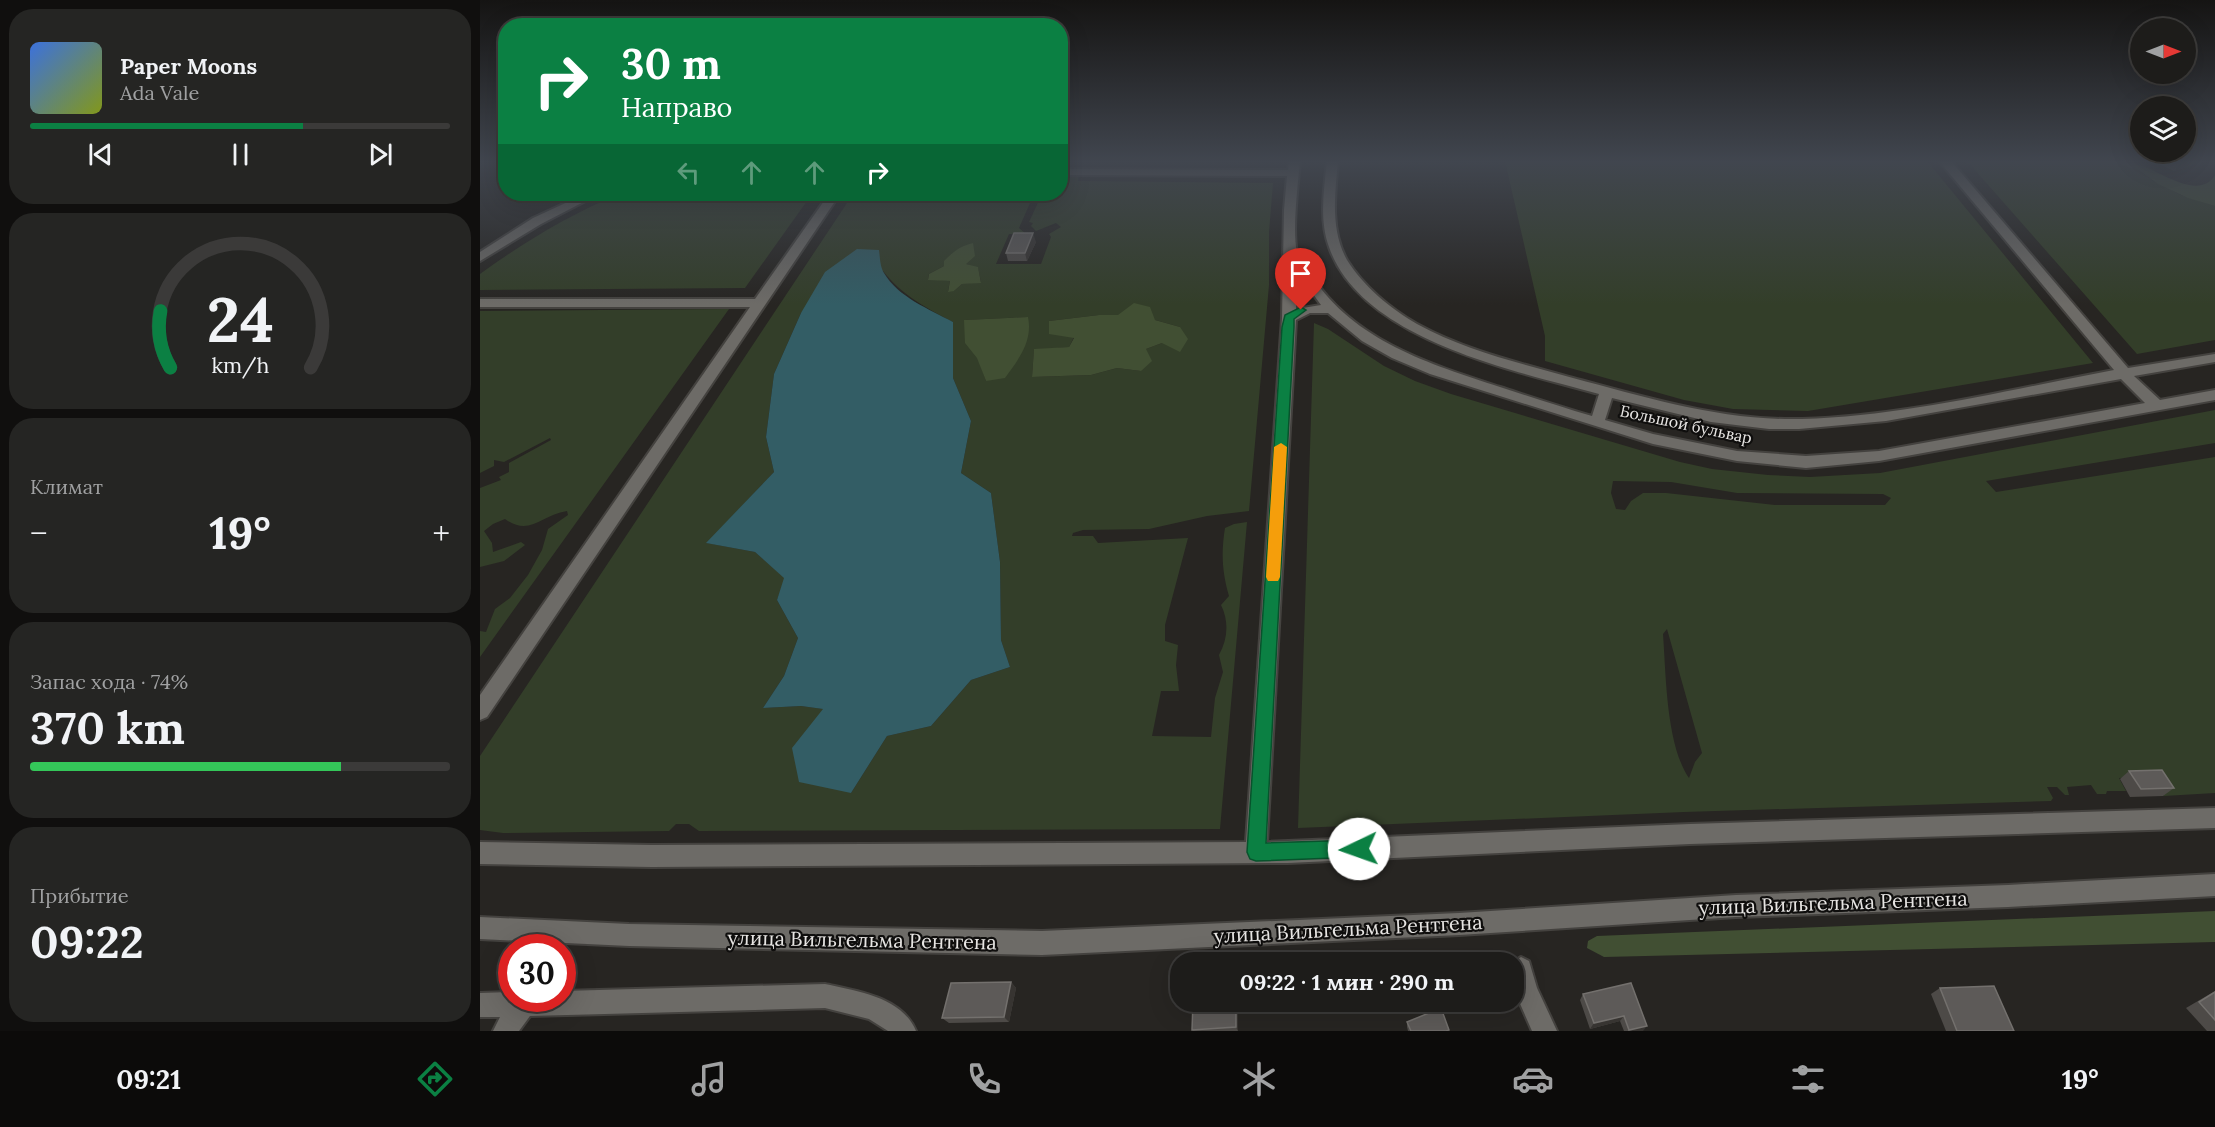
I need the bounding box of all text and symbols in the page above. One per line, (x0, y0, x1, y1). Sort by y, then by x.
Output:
north arrow (2130, 18, 2196, 84)
map controls (2130, 18, 2196, 162)
text: 30 m (621, 37, 721, 91)
icon: right (522, 42, 600, 120)
text: Paper Moons (120, 52, 257, 80)
text: Ada Vale (120, 80, 199, 105)
text: Направо (621, 90, 732, 124)
button: layers (2130, 96, 2196, 162)
icon: previous (84, 138, 117, 171)
icon: pause (224, 138, 257, 171)
icon: next (364, 138, 397, 171)
icon: left (672, 156, 705, 189)
icon: ahead (735, 156, 768, 189)
icon: ahead (798, 156, 831, 189)
icon: right (861, 156, 894, 189)
pin (1275, 248, 1326, 310)
icon: arrive (1284, 257, 1317, 290)
text: 24 (206, 279, 274, 359)
text: km/h (211, 352, 269, 380)
street label: Большой бульвар (1618, 400, 1754, 448)
text: Климат (30, 474, 103, 499)
text: 19° (209, 504, 271, 561)
text: − (30, 512, 48, 554)
text: + (432, 512, 450, 554)
text: Запас хода · 74% (30, 669, 188, 694)
text: 370 km (30, 699, 185, 756)
position arrow (1327, 817, 1391, 881)
text: Прибытие (30, 883, 129, 908)
street label: улица Вильгельма Рентгена (1698, 885, 1968, 920)
street label: улица Вильгельма Рентгена (1213, 909, 1483, 948)
text: 09:22 (30, 913, 144, 970)
street label: улица Вильгельма Рентгена (727, 925, 997, 954)
speed limit sign: 30 (498, 934, 576, 1012)
text: 09:22 · 1 мин · 290 m (1240, 968, 1454, 996)
icon: directions (414, 1058, 456, 1100)
icon: music (688, 1058, 730, 1100)
icon: phone (963, 1058, 1005, 1100)
icon: climate (1238, 1058, 1280, 1100)
icon: car (1512, 1058, 1554, 1100)
icon: filters (1787, 1058, 1829, 1100)
text: 09:21 (116, 1062, 181, 1096)
text: 19° (2062, 1062, 2099, 1096)

